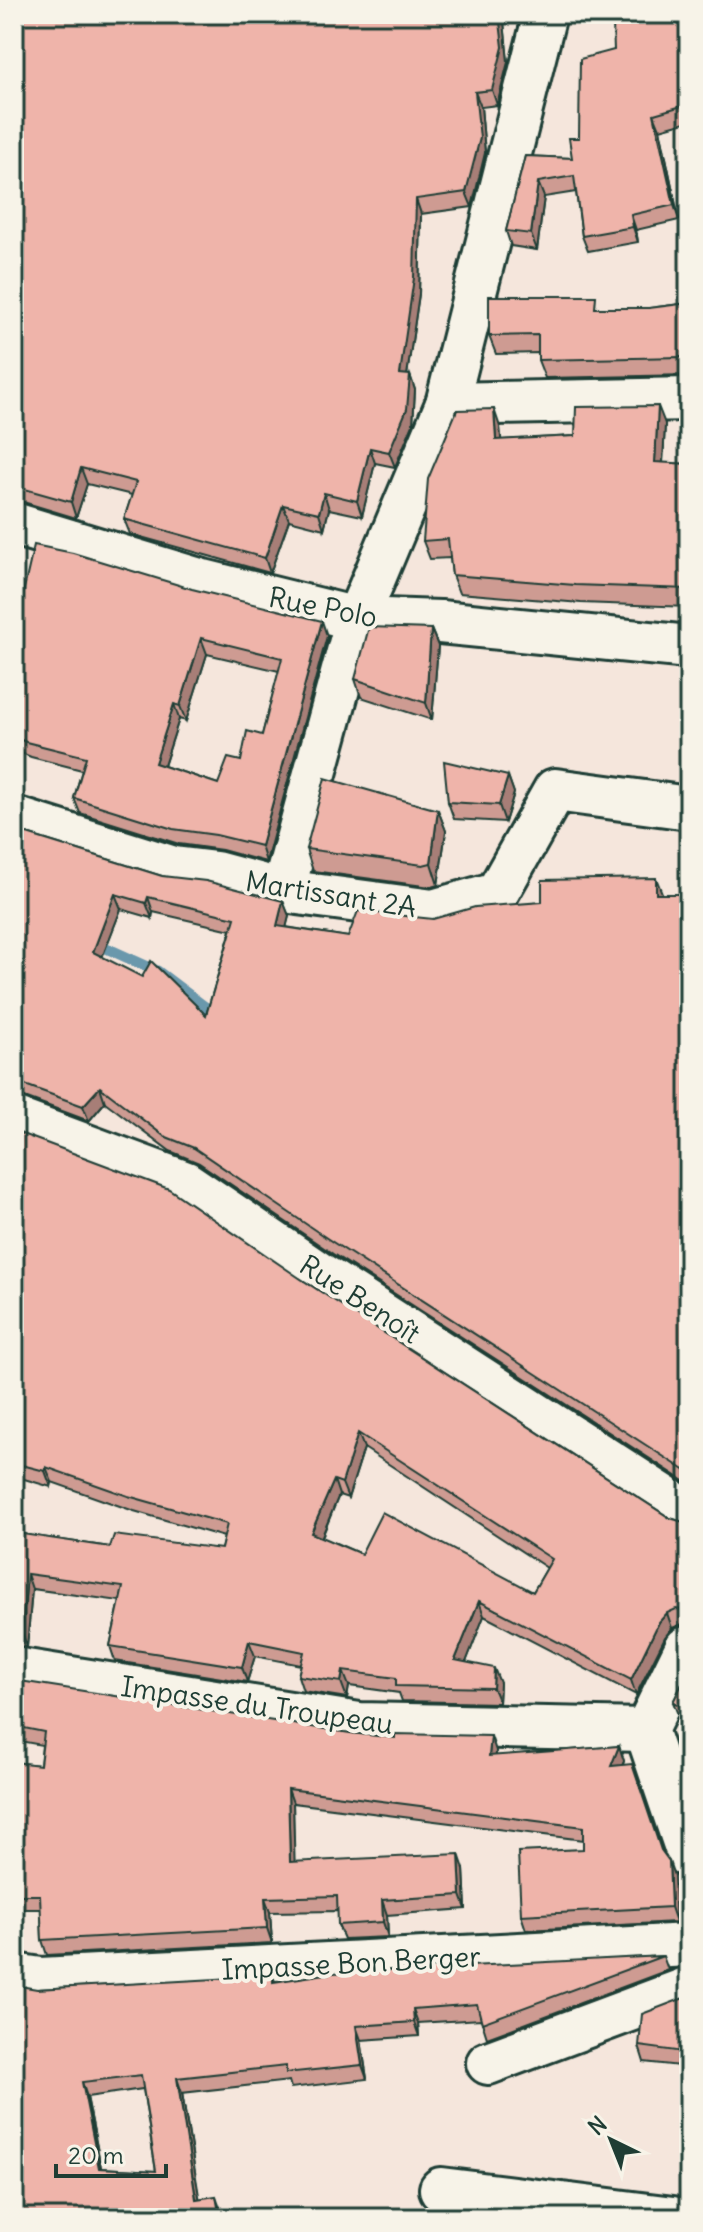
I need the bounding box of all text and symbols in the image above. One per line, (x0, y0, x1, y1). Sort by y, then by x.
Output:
street label: Rue Polo (266, 579, 380, 635)
street label: Martissant 2A (243, 863, 419, 925)
street label: Rue Benoît (293, 1247, 427, 1351)
street label: Impasse du Troupeau (119, 1668, 395, 1742)
street label: Impasse Bon Berger (221, 1938, 481, 1988)
north arrow (571, 2100, 651, 2180)
text: N (582, 2110, 612, 2141)
scale bar (56, 2128, 166, 2178)
text: 20 m (68, 2140, 124, 2170)

